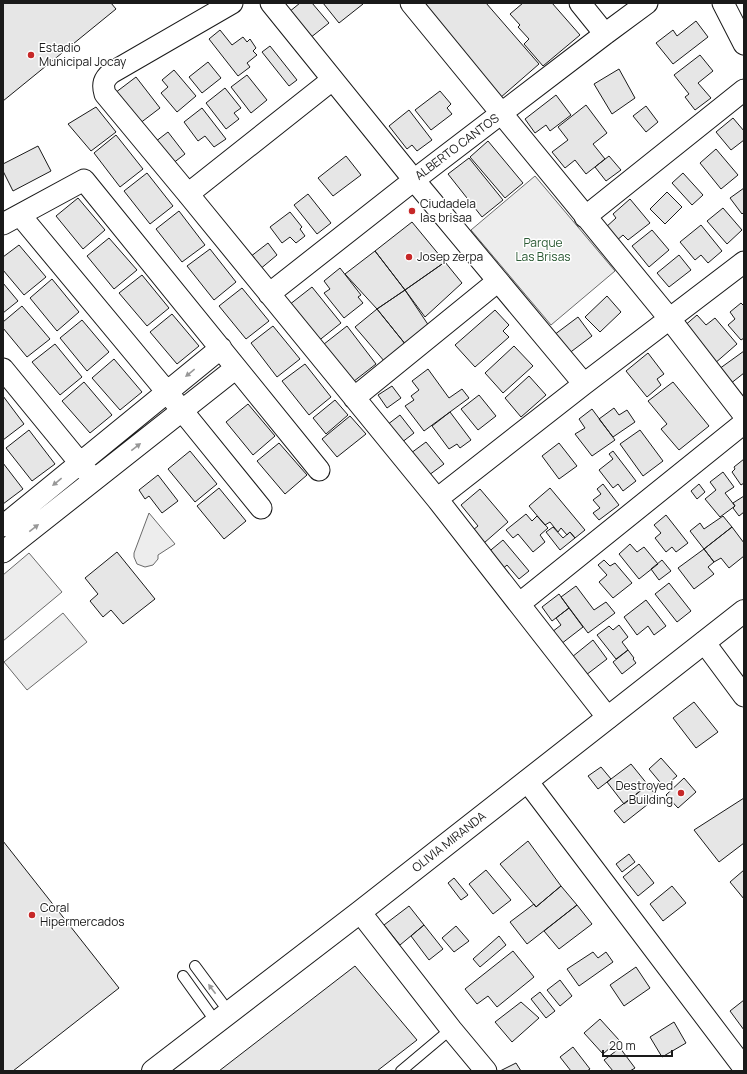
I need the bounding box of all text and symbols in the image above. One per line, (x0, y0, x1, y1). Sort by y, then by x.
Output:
place label: Estadio Municipal Jocay (39, 39, 127, 70)
marker: Estadio Municipal Jocay (26, 50, 36, 60)
street label: ALBERTO CANTOS (411, 109, 502, 184)
place label: Ciudadela las brisaa (420, 195, 476, 226)
marker: Ciudadela las brisaa (407, 206, 417, 216)
park label: Parque Las Brisas (515, 234, 571, 265)
place label: Josep zerpa (417, 248, 483, 265)
marker: Josep zerpa (404, 252, 414, 262)
one-way arrow (185, 368, 196, 377)
one-way arrow (130, 443, 141, 451)
one-way arrow (52, 477, 63, 486)
one-way arrow (28, 523, 39, 532)
place label: Destroyed Building (616, 777, 673, 808)
marker: Destroyed Building (676, 788, 686, 798)
street label: OLIVIA MIRANDA (408, 807, 489, 876)
place label: Coral Hipermercados (40, 899, 125, 930)
marker: Coral Hipermercados (27, 910, 37, 920)
one-way arrow (208, 984, 216, 994)
scale bar (603, 1032, 672, 1058)
text: 20 m (609, 1037, 636, 1054)

